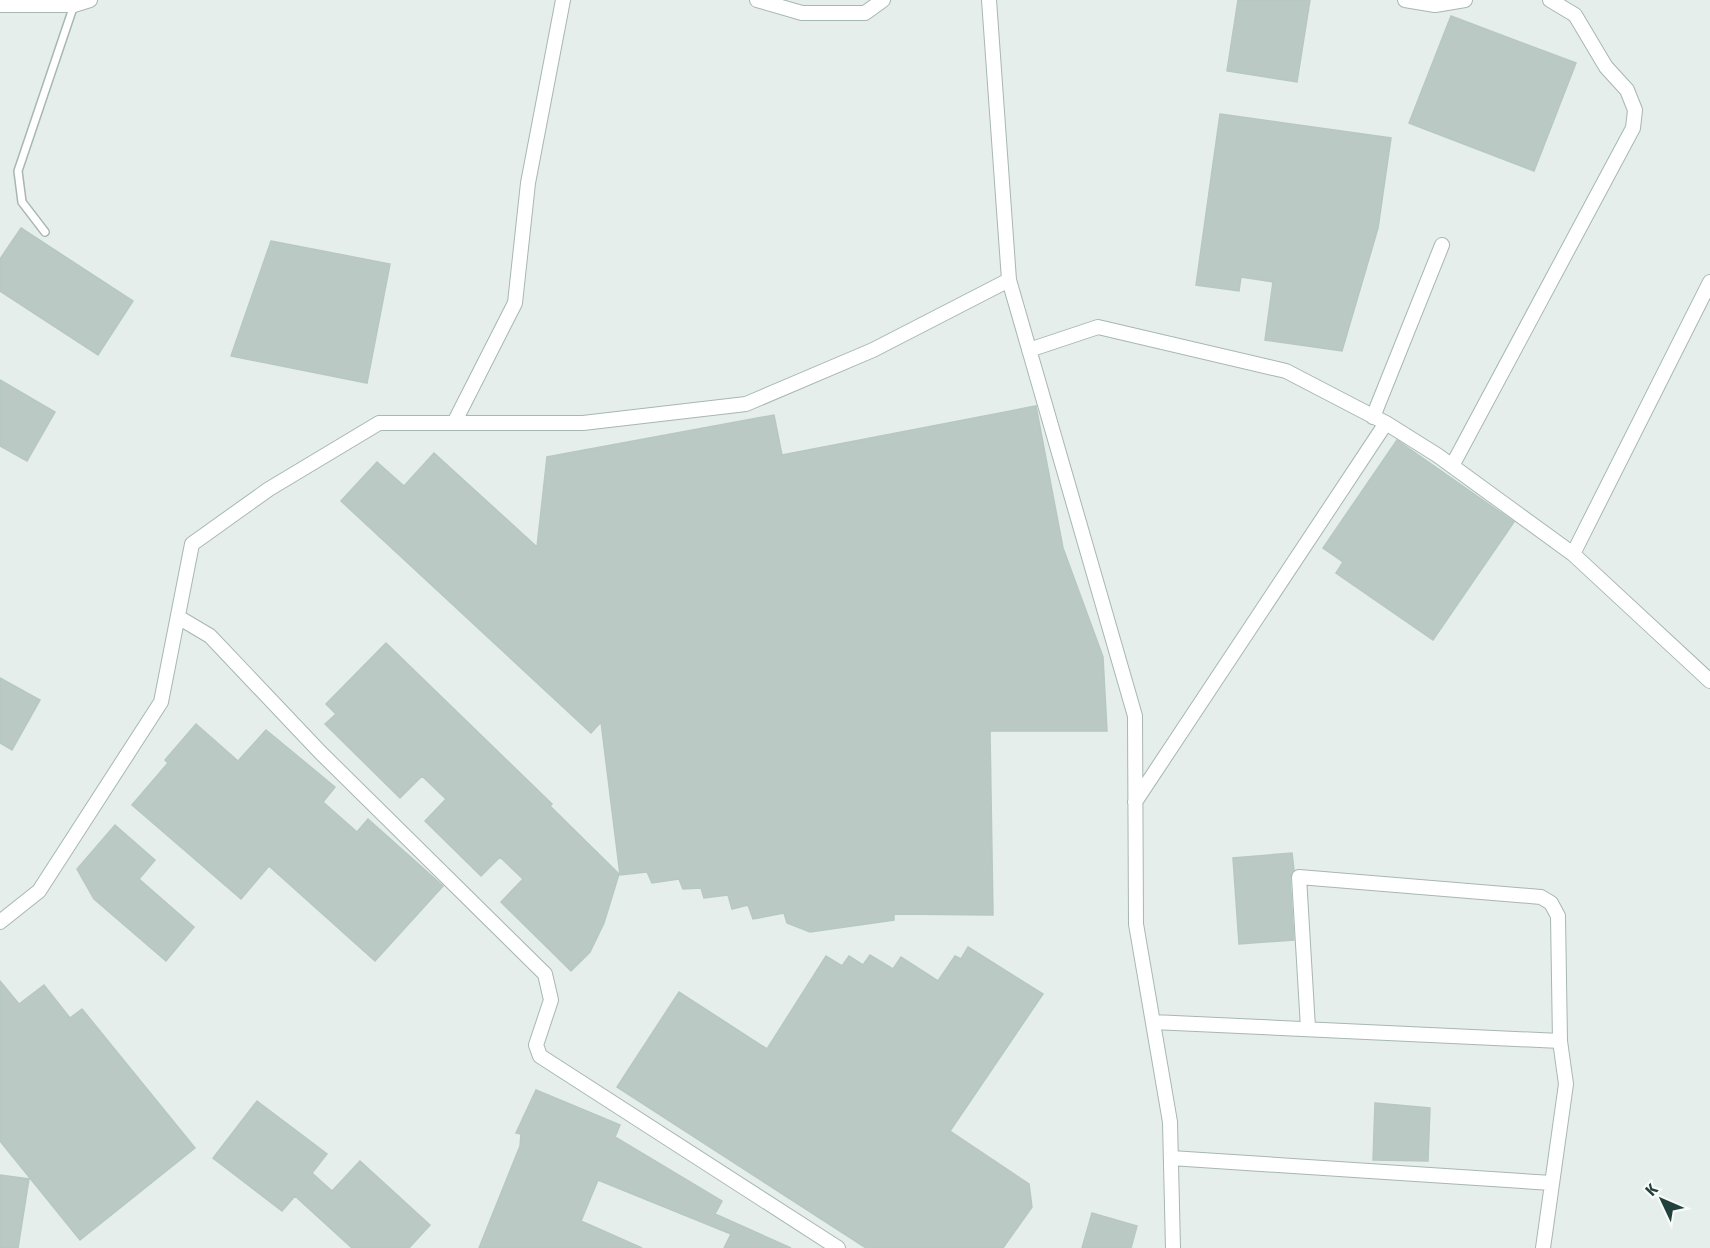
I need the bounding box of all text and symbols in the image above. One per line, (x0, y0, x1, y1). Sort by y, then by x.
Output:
north arrow (1632, 1170, 1692, 1230)
text: K (1642, 1179, 1662, 1200)

